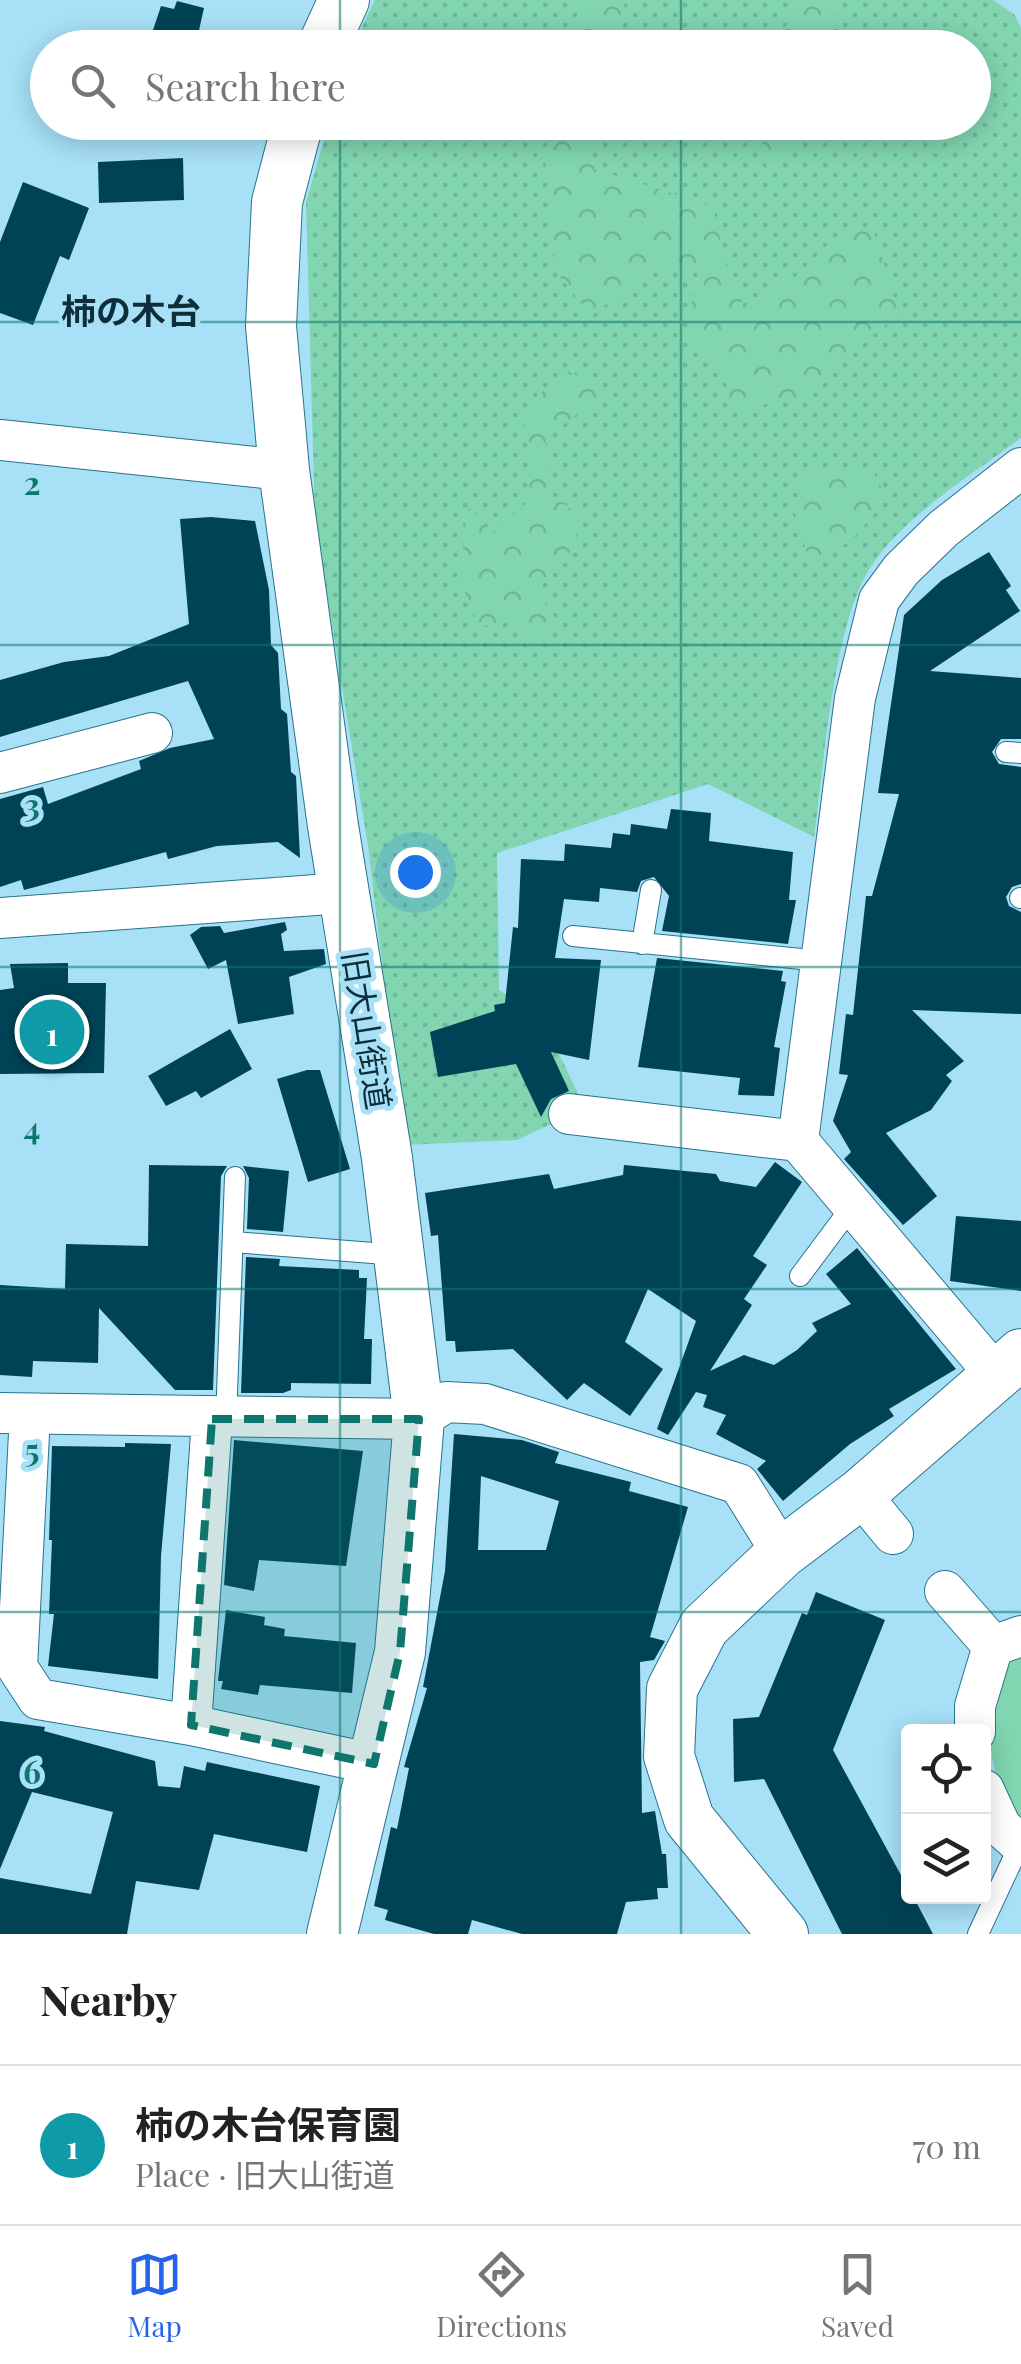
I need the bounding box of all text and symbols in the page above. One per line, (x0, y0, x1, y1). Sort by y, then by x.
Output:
search box (30, 30, 991, 140)
icon: search (65, 58, 120, 113)
text: Search here (145, 60, 346, 111)
district label: 柿の木台 (61, 286, 201, 333)
text: 2 (24, 460, 40, 503)
text: 3 (24, 782, 40, 825)
your location (390, 847, 441, 898)
street label: 旧大山街道 (335, 947, 402, 1112)
pin: 1 (20, 994, 84, 1070)
text: 4 (24, 1105, 40, 1148)
text: 5 (25, 1427, 39, 1470)
map controls (901, 1724, 991, 1904)
button: locate (901, 1724, 991, 1814)
text: 6 (23, 1749, 41, 1792)
button: layers (901, 1814, 991, 1904)
text: Nearby (40, 1971, 177, 2027)
text: 柿の木台保育園 (135, 2098, 401, 2149)
text: 1 (66, 2124, 79, 2167)
text: 70 m (912, 2124, 981, 2167)
text: Place · 旧大山街道 (135, 2152, 395, 2195)
tab: Map (127, 2247, 182, 2344)
tab: Directions (436, 2247, 567, 2344)
tab: Saved (821, 2247, 894, 2344)

